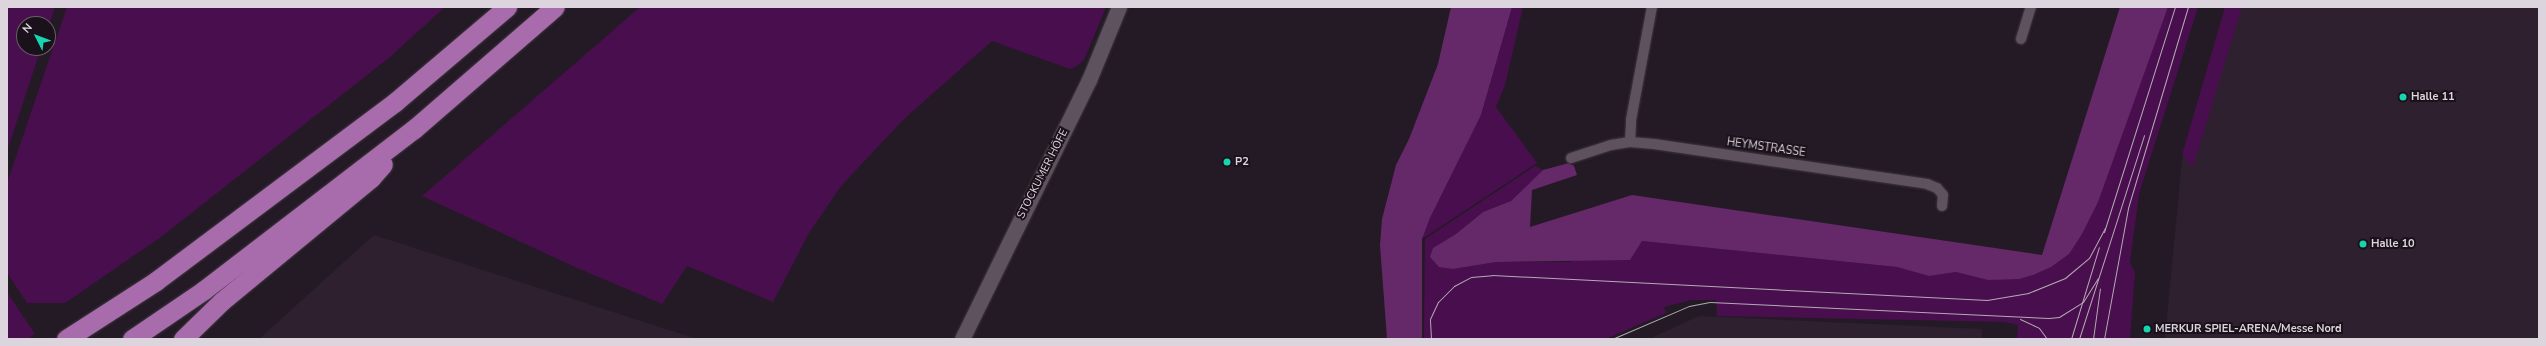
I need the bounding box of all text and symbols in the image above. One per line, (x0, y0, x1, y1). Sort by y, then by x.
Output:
north arrow (16, 16, 56, 56)
text: N (19, 20, 36, 36)
place label: Halle 11 (2411, 90, 2455, 104)
marker: Halle 11 (2398, 92, 2408, 102)
street label: STOCKUMER HÖFE (1015, 127, 1071, 221)
street label: HEYMSTRASSE (1726, 136, 1806, 160)
place label: P2 (1235, 155, 1249, 169)
marker: P2 (1222, 157, 1232, 167)
place label: Halle 10 (2371, 237, 2415, 251)
marker: Halle 10 (2358, 239, 2368, 249)
place label: MERKUR SPIEL-ARENA/Messe Nord (2155, 322, 2342, 336)
marker: MERKUR SPIEL-ARENA/Messe Nord (2142, 324, 2152, 334)

